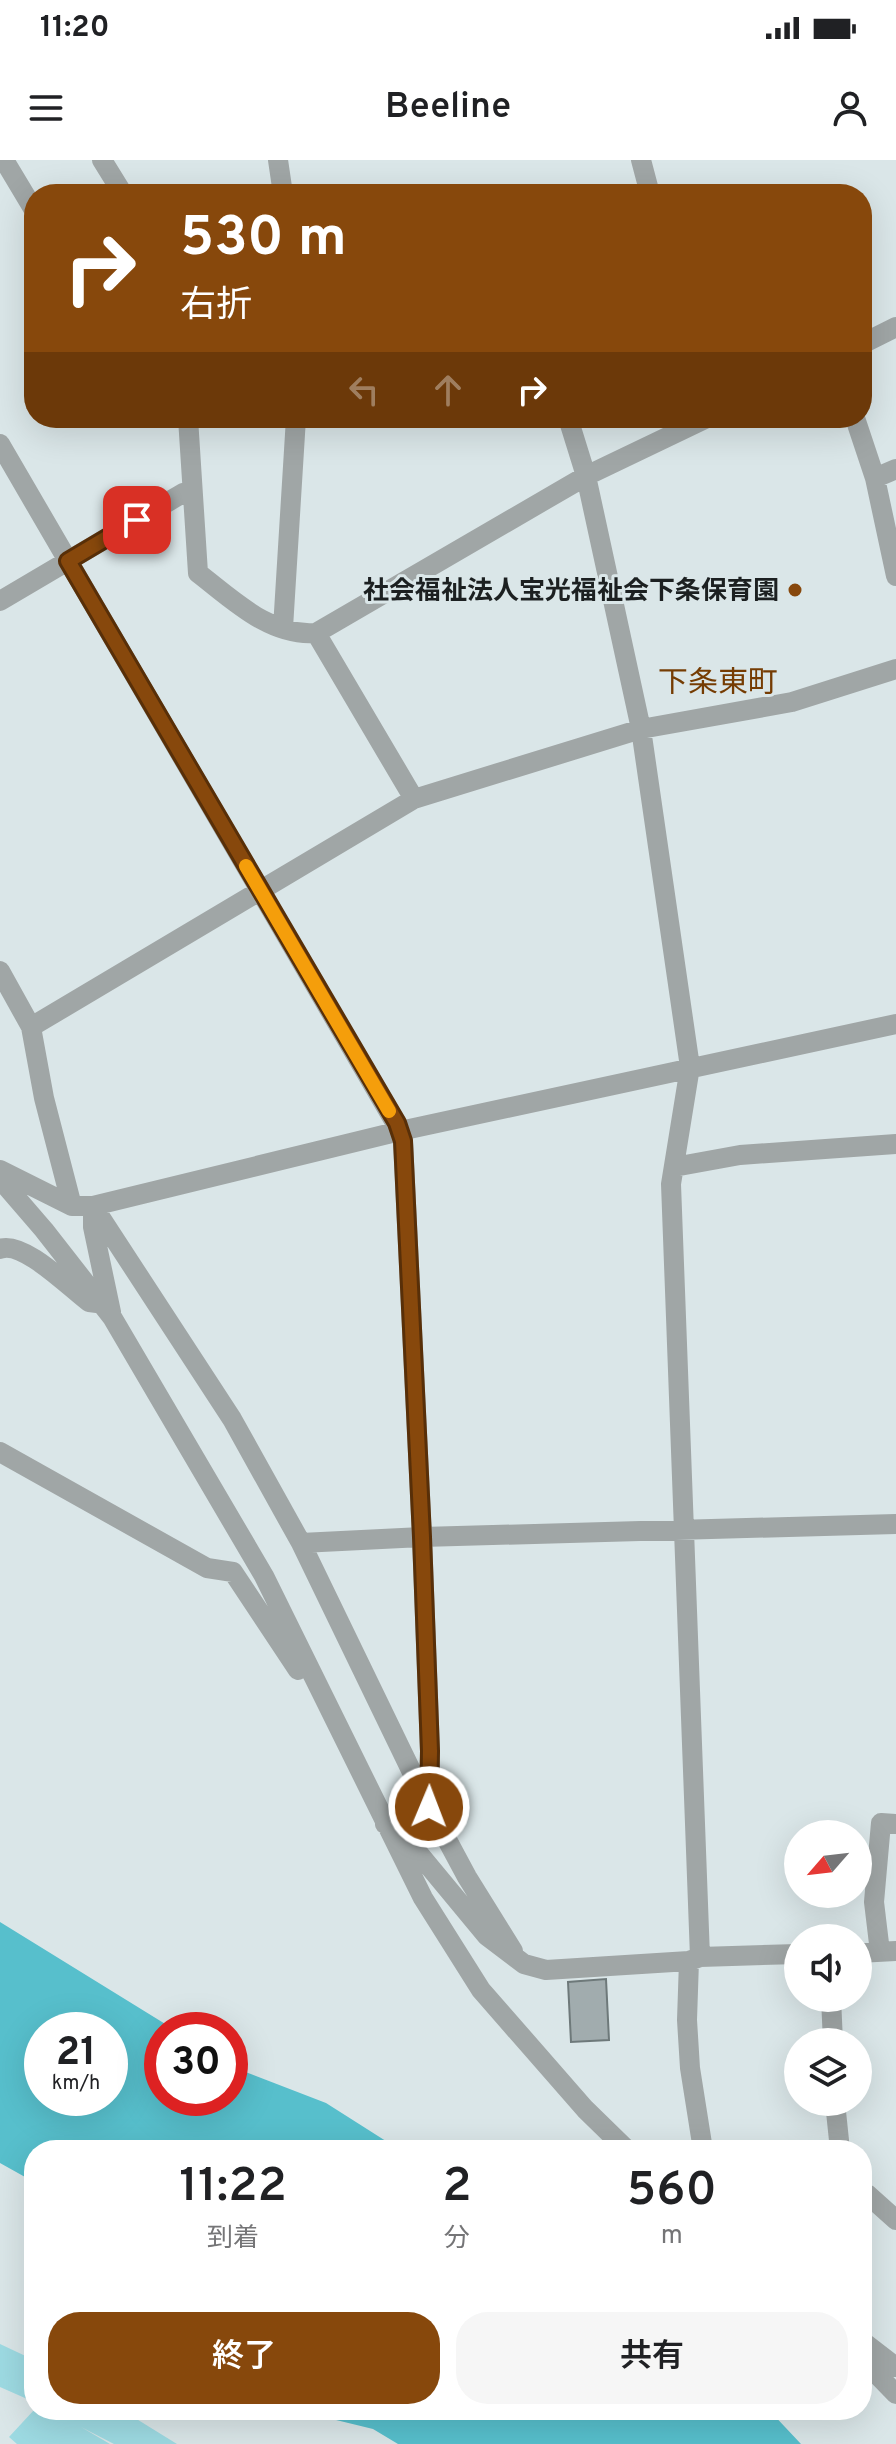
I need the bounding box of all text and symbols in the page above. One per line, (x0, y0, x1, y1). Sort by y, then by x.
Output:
text: 11:20 (40, 10, 109, 47)
text: Beeline (385, 85, 511, 131)
icon: menu (24, 86, 68, 130)
icon: person (828, 86, 872, 130)
text: 530 m (180, 205, 347, 275)
icon: right (48, 216, 152, 320)
text: 右折 (180, 284, 252, 330)
icon: left (342, 368, 386, 412)
icon: ahead (426, 368, 470, 412)
icon: right (510, 368, 554, 412)
pin (103, 486, 171, 554)
icon: arrive (115, 498, 159, 542)
place label: 社会福祉法人宝光福祉会下条保育園 (363, 576, 779, 609)
marker: 社会福祉法人宝光福祉会下条保育園 (786, 581, 804, 599)
district label: 下条東町 (658, 666, 778, 703)
position arrow (387, 1765, 471, 1849)
north arrow (784, 1820, 872, 1908)
map controls (784, 1820, 872, 2116)
button: sound (784, 1924, 872, 2012)
speed limit sign: 30 (144, 2012, 248, 2116)
button: layers (784, 2028, 872, 2116)
text: 21 (56, 2029, 96, 2079)
text: km/h (52, 2071, 100, 2097)
text: 11:22 (179, 2158, 287, 2218)
text: 2 (442, 2158, 471, 2218)
text: 560 (627, 2162, 717, 2222)
text: m (661, 2220, 683, 2253)
text: 到着 (207, 2223, 259, 2256)
text: 分 (444, 2223, 470, 2256)
button: 終了 (48, 2312, 440, 2404)
button: 共有 (456, 2312, 848, 2404)

